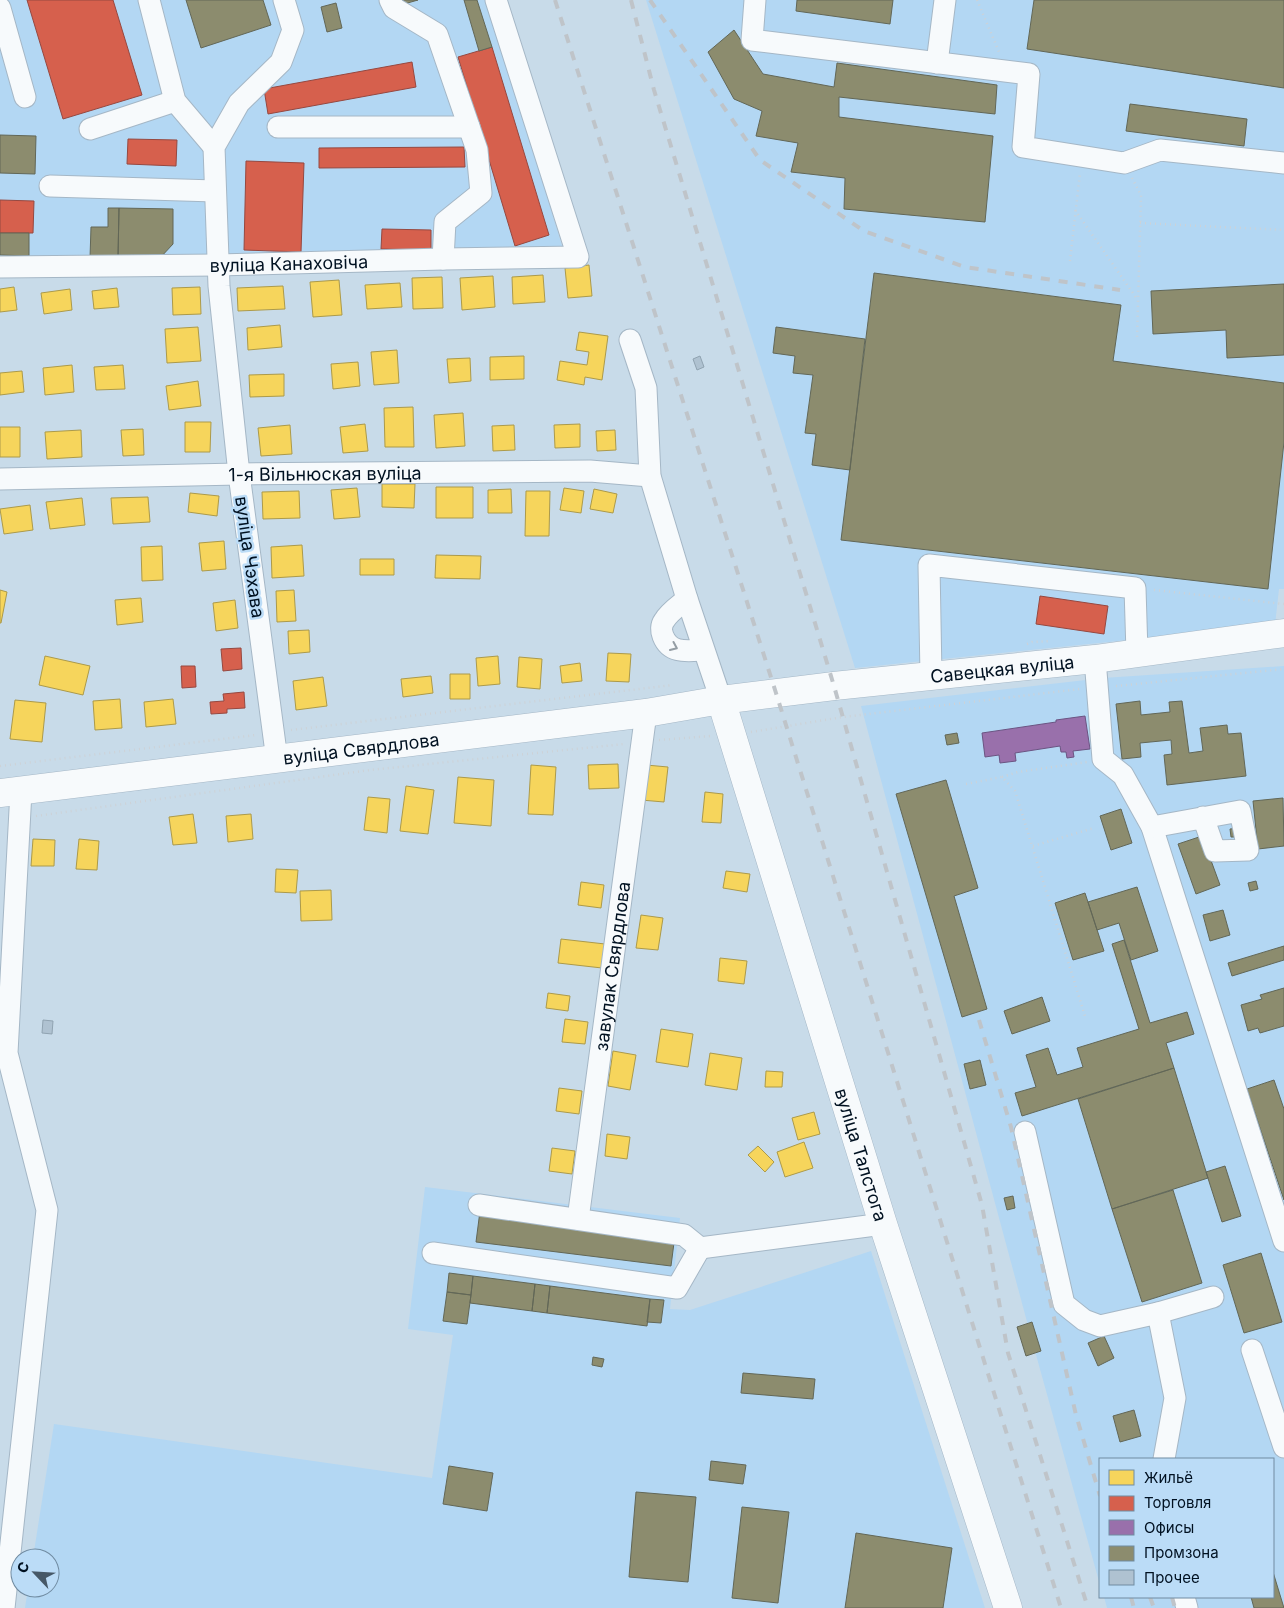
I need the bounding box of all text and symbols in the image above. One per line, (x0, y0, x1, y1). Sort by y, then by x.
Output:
street label: вуліца Канаховіча (210, 251, 368, 276)
street label: 1-я Вільнюская вуліца (228, 462, 422, 485)
street label: вуліца Чэхава (231, 495, 269, 619)
one-way arrow (669, 640, 678, 650)
street label: Савецкая вуліца (929, 651, 1075, 686)
street label: вуліца Свярдлова (282, 728, 441, 768)
street label: завулак Свярдлова (590, 880, 634, 1052)
street label: вуліца Талстога (831, 1086, 892, 1224)
legend (1099, 1458, 1274, 1598)
text: Жильё (1144, 1468, 1193, 1487)
text: Торговля (1144, 1493, 1211, 1512)
text: Офисы (1144, 1518, 1194, 1537)
text: Промзона (1144, 1543, 1219, 1562)
north arrow (10, 1548, 60, 1598)
text: С (13, 1559, 33, 1576)
text: Прочее (1144, 1568, 1200, 1587)

